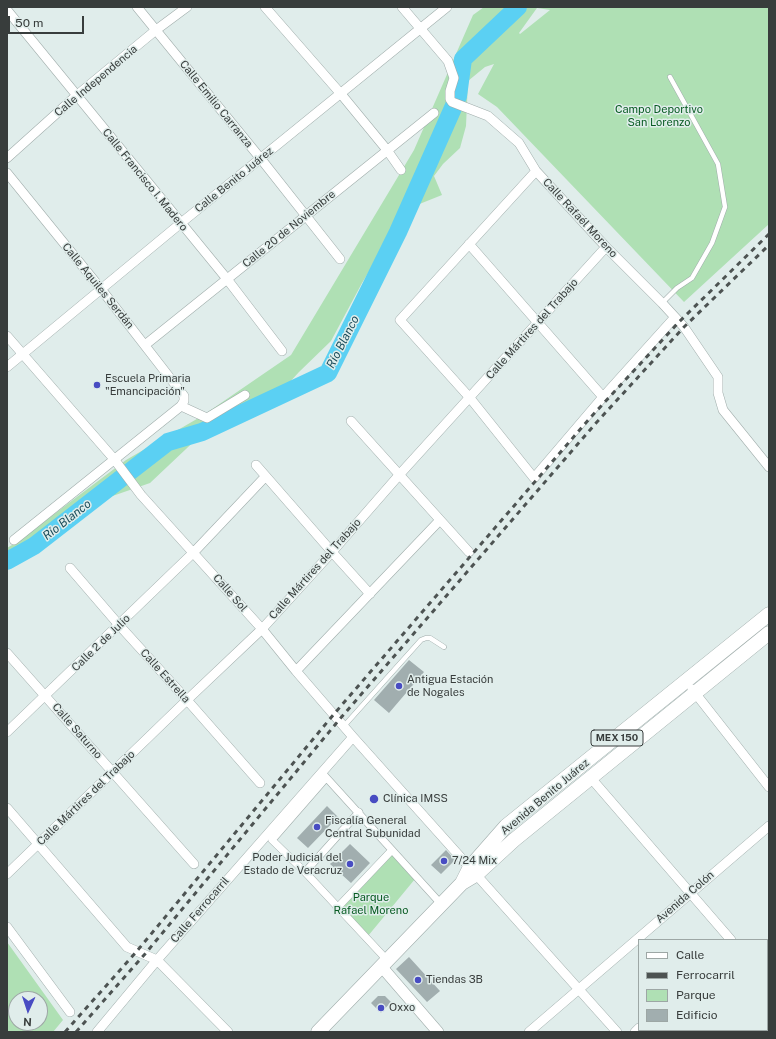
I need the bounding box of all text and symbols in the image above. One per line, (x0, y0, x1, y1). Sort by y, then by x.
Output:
scale bar (10, 8, 86, 34)
text: 50 m (15, 16, 43, 30)
street label: Calle Independencia (52, 43, 140, 119)
street label: Calle Emilio Carranza (177, 58, 255, 150)
park label: Campo Deportivo San Lorenzo (615, 103, 703, 129)
street label: Calle Francisco I. Madero (100, 126, 190, 234)
street label: Calle Benito Juárez (192, 144, 276, 216)
street label: Calle Rafaél Moreno (540, 176, 620, 260)
street label: Calle 20 de Noviembre (240, 188, 338, 270)
street label: Calle Aquiles Serdán (59, 240, 137, 332)
street label: Calle Mártires del Trabajo (483, 276, 581, 382)
water label: Río Blanco (324, 313, 362, 371)
place label: Escuela Primaria "Emancipación" (105, 372, 191, 398)
marker: Escuela Primaria "Emancipación" (92, 380, 102, 390)
water label: Río Blanco (40, 497, 94, 543)
street label: Calle Mártires del Trabajo (266, 516, 364, 622)
street label: Calle Sol (210, 571, 250, 615)
street label: Calle 2 de Julio (69, 612, 133, 674)
street label: Calle Estrella (137, 646, 193, 706)
place label: Antigua Estación de Nogales (407, 673, 493, 699)
marker: Antigua Estación de Nogales (394, 681, 404, 691)
street label: Calle Saturno (49, 700, 105, 762)
road number: MEX 150 (591, 730, 643, 746)
street label: Calle Mártires del Trabajo (34, 748, 138, 848)
street label: Avenida Benito Juárez (498, 756, 592, 838)
place label: Clínica IMSS (383, 792, 448, 806)
marker: Clínica IMSS (368, 793, 380, 805)
place label: Fiscalía General Central Subunidad (325, 814, 420, 840)
marker: Fiscalía General Central Subunidad (312, 822, 322, 832)
place label: Poder Judicial del Estado de Veracruz (243, 851, 342, 877)
place label: 7/24 Mix (452, 854, 497, 868)
marker: 7/24 Mix (439, 856, 449, 866)
marker: Poder Judicial del Estado de Veracruz (345, 859, 355, 869)
street label: Avenida Colón (653, 868, 717, 926)
street label: Calle Ferrocarril (168, 874, 232, 946)
park label: Parque Rafael Moreno (334, 891, 408, 917)
legend (638, 939, 768, 1031)
text: Calle (676, 948, 704, 962)
text: Ferrocarril (676, 968, 735, 982)
place label: Tiendas 3B (426, 973, 483, 987)
marker: Tiendas 3B (413, 975, 423, 985)
text: Parque (676, 988, 716, 1002)
north arrow (8, 991, 48, 1031)
place label: Oxxo (389, 1001, 415, 1015)
marker: Oxxo (376, 1003, 386, 1013)
text: Edificio (676, 1008, 718, 1022)
text: N (23, 1016, 32, 1028)

